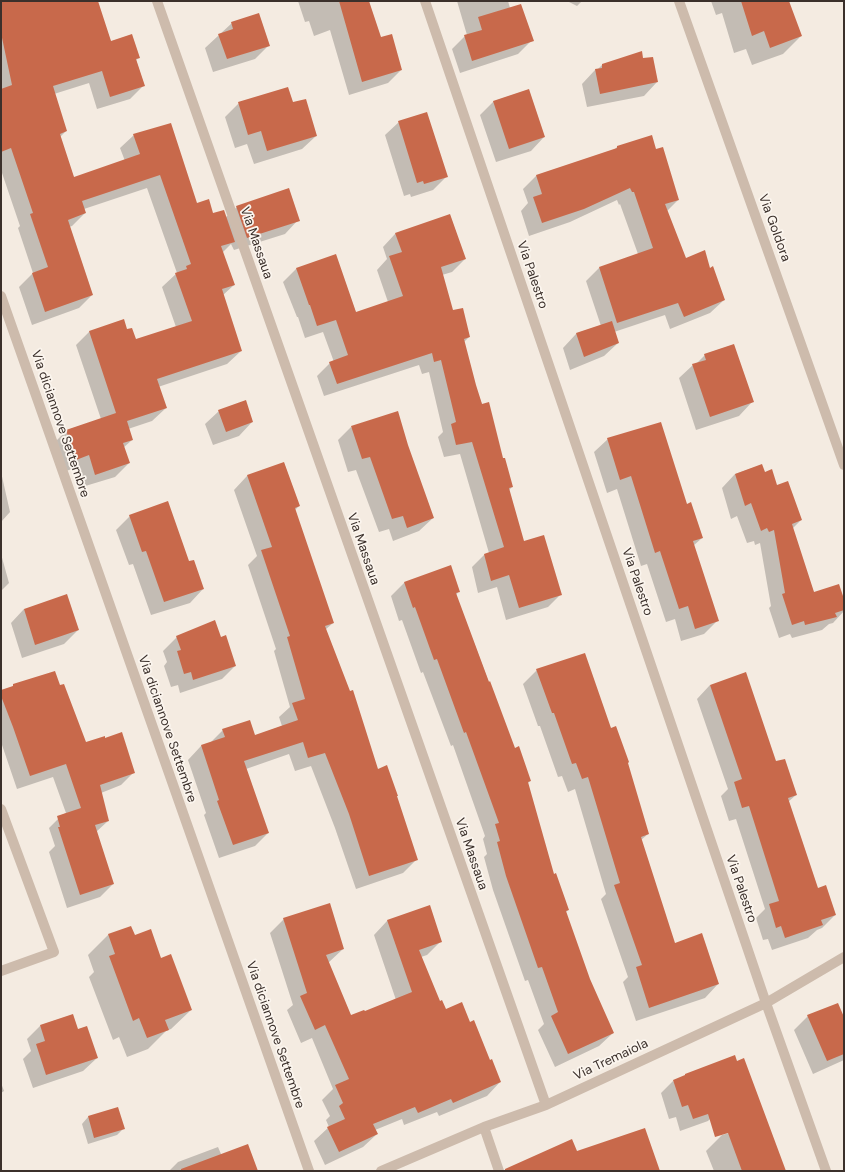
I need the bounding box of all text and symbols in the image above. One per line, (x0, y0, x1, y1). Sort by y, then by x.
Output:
street label: Via Goldora (755, 192, 793, 264)
street label: Via Massaua (236, 205, 276, 281)
street label: Via Palestro (513, 239, 551, 311)
street label: Via diciannove Settembre (27, 348, 93, 500)
street label: Via Massaua (343, 511, 383, 587)
street label: Via Palestro (618, 546, 656, 618)
street label: Via diciannove Settembre (134, 653, 200, 805)
street label: Via Massaua (451, 816, 491, 892)
street label: Via Palestro (722, 853, 760, 925)
street label: Via diciannove Settembre (242, 959, 308, 1111)
street label: Via Tremaiola (571, 1036, 651, 1084)

